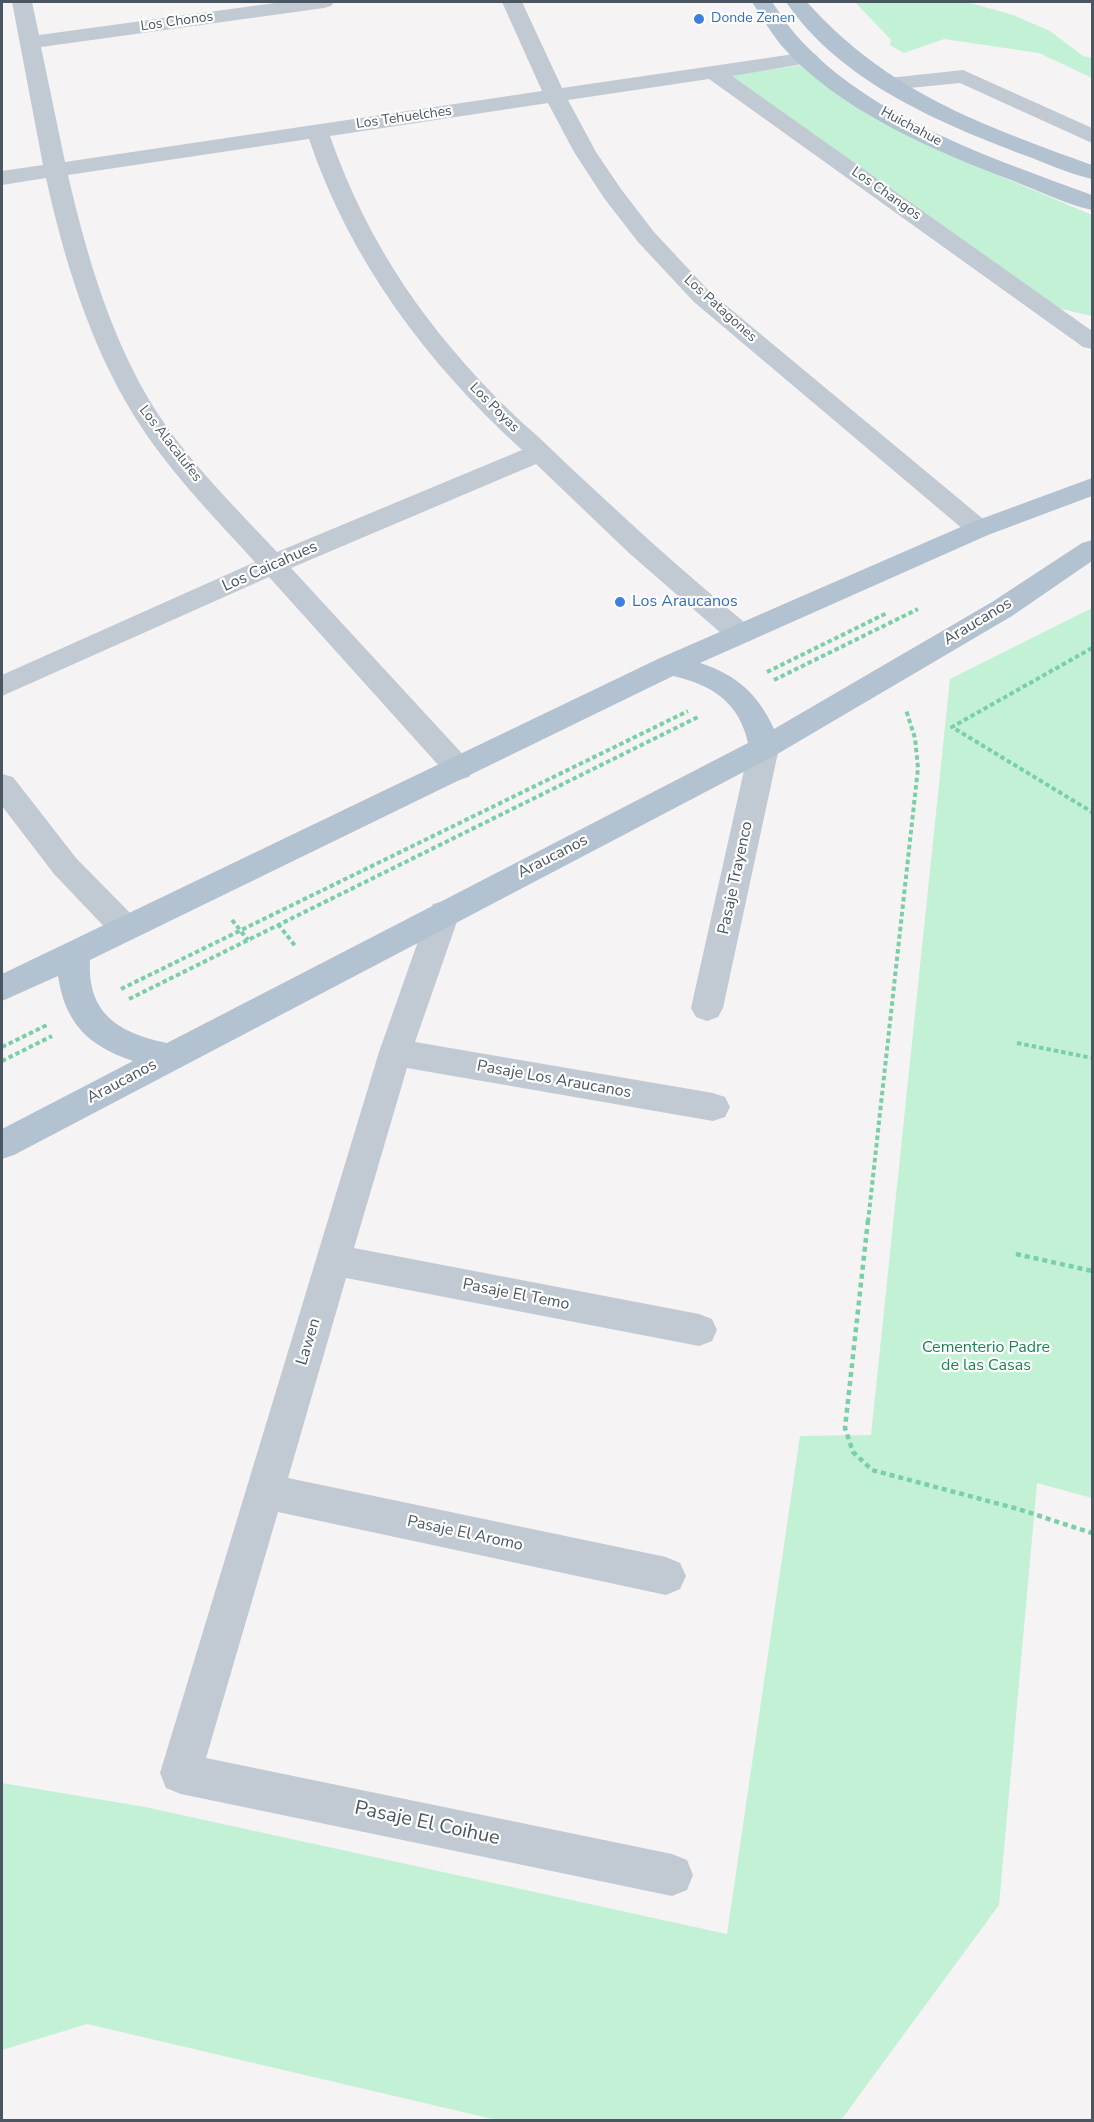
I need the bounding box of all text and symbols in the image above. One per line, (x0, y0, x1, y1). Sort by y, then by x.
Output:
street label: Los Chonos (140, 9, 214, 35)
place label: Donde Zenen (711, 11, 795, 27)
marker: Donde Zenen (692, 12, 706, 26)
street label: Los Tehuelches (355, 103, 453, 133)
street label: Huichahue (878, 104, 944, 150)
street label: Los Changos (848, 164, 924, 224)
street label: Los Patagones (680, 272, 760, 346)
street label: Los Poyas (466, 380, 522, 436)
street label: Los Alacalufes (135, 403, 205, 485)
street label: Los Caicahues (219, 537, 321, 597)
place label: Los Araucanos (632, 592, 738, 612)
street label: Araucanos (940, 594, 1016, 650)
marker: Los Araucanos (613, 595, 627, 609)
street label: Pasaje Trayenco (715, 820, 757, 936)
street label: Araucanos (515, 831, 591, 883)
street label: Araucanos (84, 1056, 160, 1108)
street label: Pasaje Los Araucanos (475, 1057, 633, 1103)
street label: Pasaje El Temo (461, 1275, 571, 1315)
street label: Lawen (293, 1316, 325, 1368)
park label: Cementerio Padre de las Casas (922, 1338, 1050, 1376)
street label: Pasaje El Aromo (405, 1512, 525, 1556)
street label: Pasaje El Coihue (352, 1797, 502, 1851)

